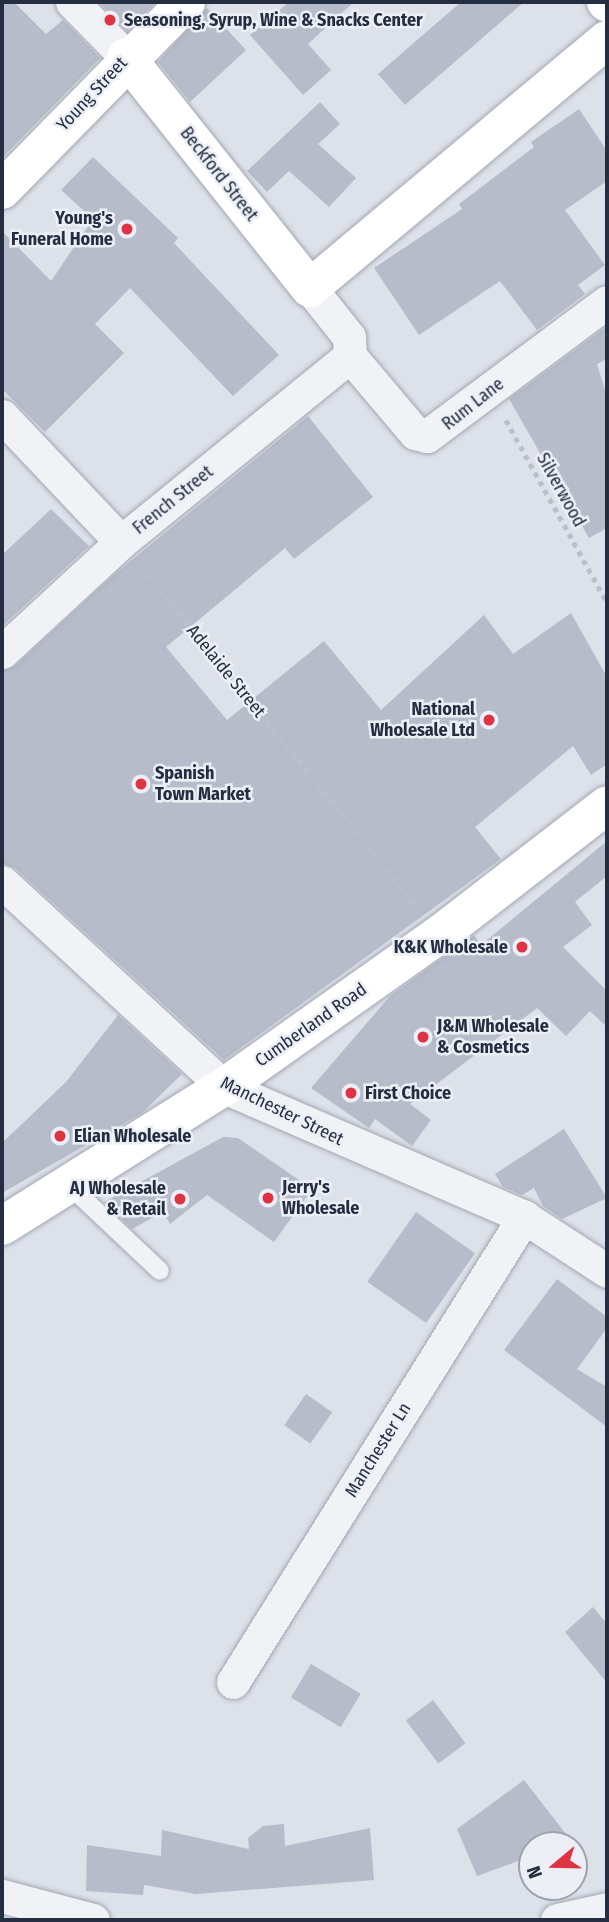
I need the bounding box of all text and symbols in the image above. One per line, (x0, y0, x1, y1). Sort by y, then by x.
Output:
place label: Seasoning, Syrup, Wine & Snacks Center (124, 9, 423, 31)
marker: Seasoning, Syrup, Wine & Snacks Center (102, 12, 118, 28)
street label: Young Street (52, 53, 132, 135)
street label: Beckford Street (176, 123, 262, 225)
place label: Young's Funeral Home (11, 208, 113, 250)
marker: Young's Funeral Home (119, 221, 135, 237)
street label: Rum Lane (438, 373, 508, 435)
street label: Silverwood (532, 449, 590, 531)
street label: French Street (128, 461, 218, 539)
street label: Adelaide Street (182, 620, 270, 722)
place label: National Wholesale Ltd (370, 699, 475, 742)
marker: National Wholesale Ltd (481, 712, 497, 728)
place label: Spanish Town Market (155, 763, 251, 806)
marker: Spanish Town Market (133, 776, 149, 792)
place label: K&K Wholesale (394, 936, 508, 958)
marker: K&K Wholesale (514, 939, 530, 955)
street label: Cumberland Road (251, 979, 371, 1071)
place label: J&M Wholesale & Cosmetics (437, 1016, 549, 1058)
marker: J&M Wholesale & Cosmetics (415, 1029, 431, 1045)
street label: Manchester Street (217, 1072, 347, 1150)
place label: First Choice (365, 1082, 451, 1104)
marker: First Choice (343, 1085, 359, 1101)
place label: Elian Wholesale (74, 1125, 191, 1147)
marker: Elian Wholesale (52, 1128, 68, 1144)
place label: Jerry's Wholesale (282, 1177, 359, 1220)
place label: AJ Wholesale & Retail (70, 1178, 166, 1220)
marker: Jerry's Wholesale (260, 1190, 276, 1206)
marker: AJ Wholesale & Retail (172, 1191, 188, 1207)
street label: Manchester Ln (340, 1399, 416, 1501)
north arrow (518, 1831, 588, 1901)
text: N (522, 1863, 547, 1881)

